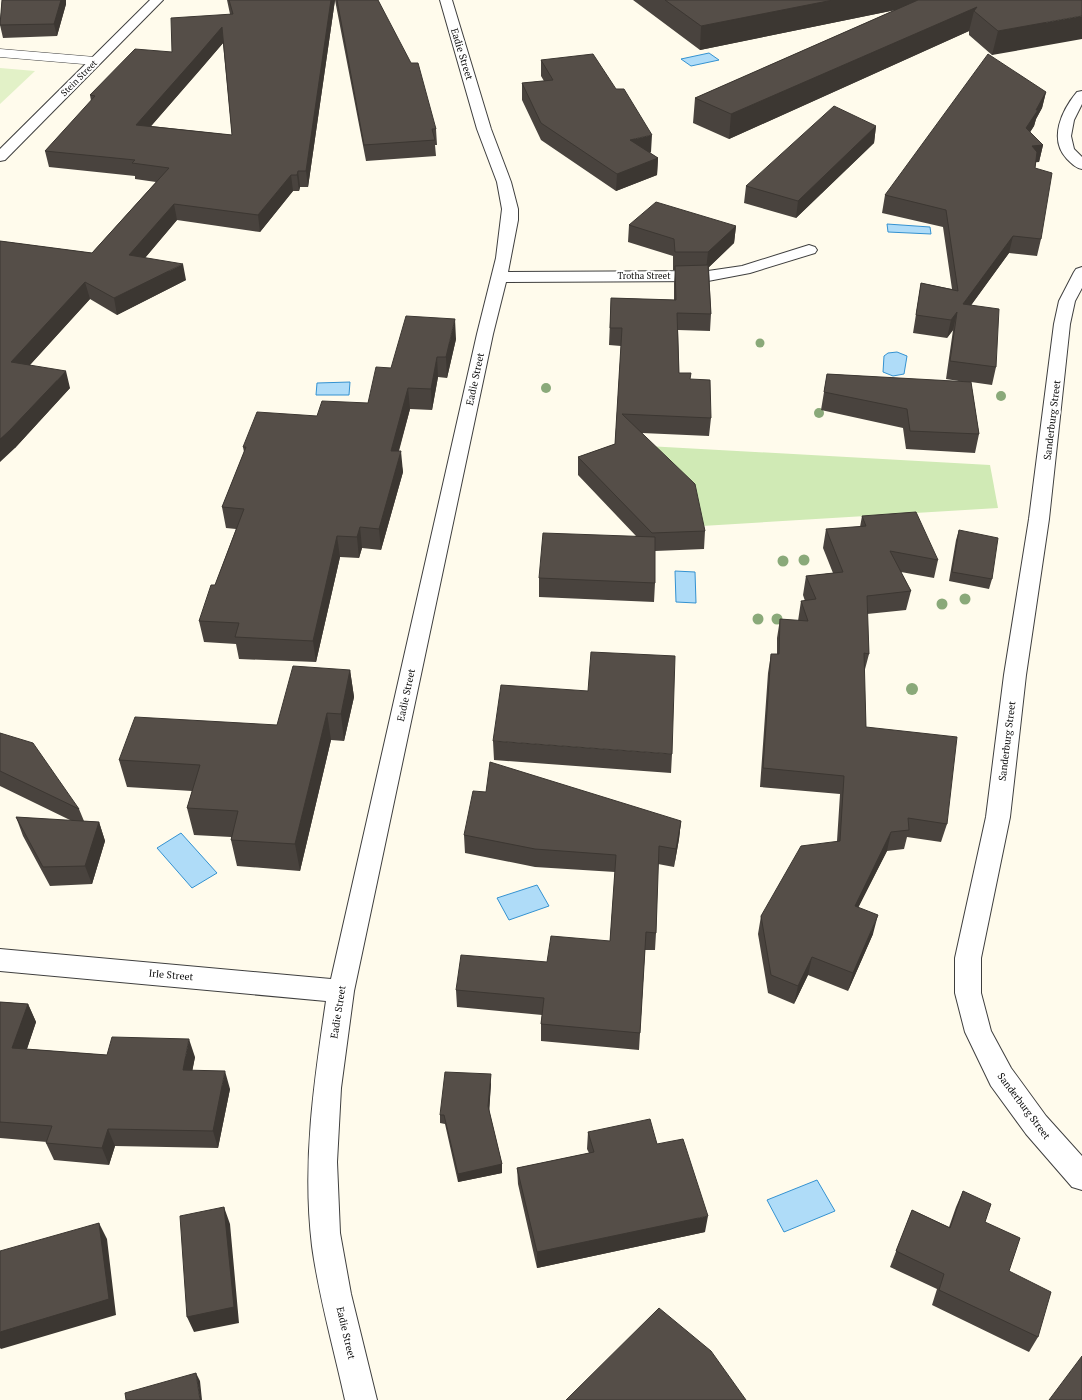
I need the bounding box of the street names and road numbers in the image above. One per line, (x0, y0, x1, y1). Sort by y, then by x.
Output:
street label: Eadie Street (448, 26, 476, 82)
street label: Stein Street (58, 57, 100, 99)
street label: Trotha Street (617, 270, 671, 282)
street label: Eadie Street (463, 351, 487, 407)
street label: Sanderburg Street (1041, 379, 1063, 461)
street label: Eadie Street (394, 667, 418, 723)
street label: Sanderburg Street (996, 700, 1018, 782)
street label: Irle Street (148, 967, 194, 983)
street label: Eadie Street (327, 984, 349, 1039)
street label: Sanderburg Street (995, 1070, 1053, 1142)
street label: Eadie Street (334, 1305, 358, 1361)

